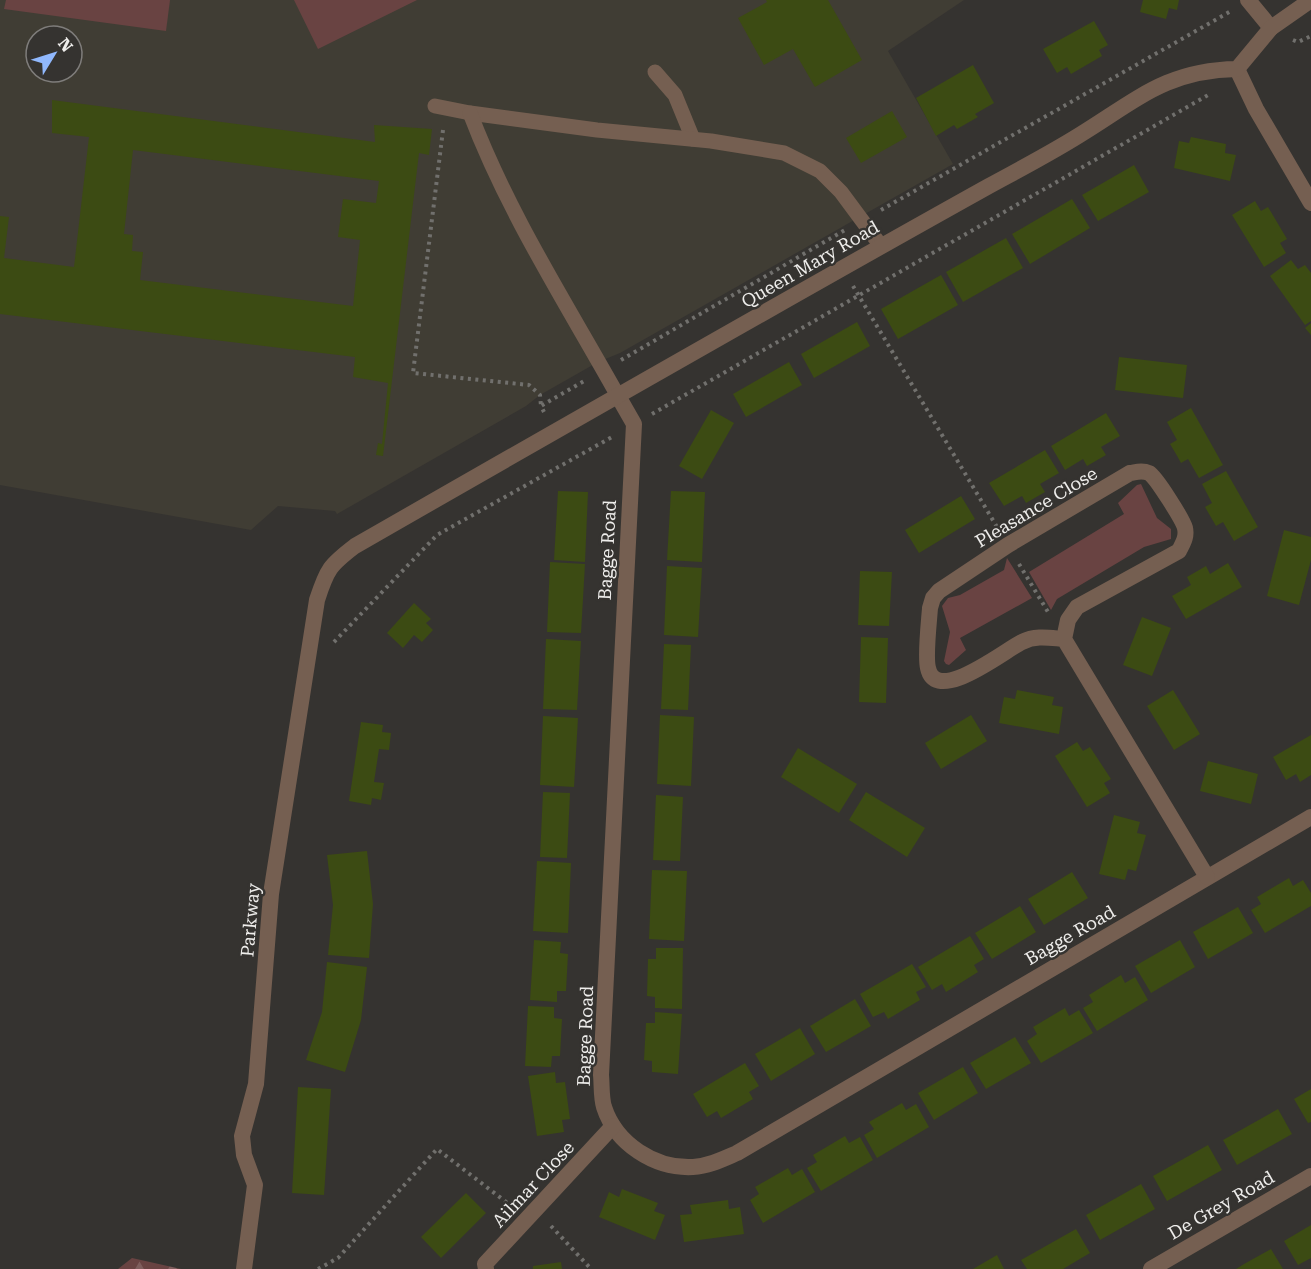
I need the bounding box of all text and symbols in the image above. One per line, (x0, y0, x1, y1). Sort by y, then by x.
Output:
north arrow (24, 24, 84, 84)
text: N (54, 34, 77, 56)
street label: Queen Mary Road (737, 216, 883, 312)
street label: Pleasance Close (971, 462, 1101, 552)
street label: Bagge Road (594, 499, 620, 601)
street label: Parkway (236, 882, 264, 958)
street label: Bagge Road (1021, 901, 1119, 969)
street label: Bagge Road (573, 985, 597, 1087)
street label: Ailmar Close (488, 1137, 578, 1231)
street label: De Grey Road (1164, 1166, 1278, 1244)

